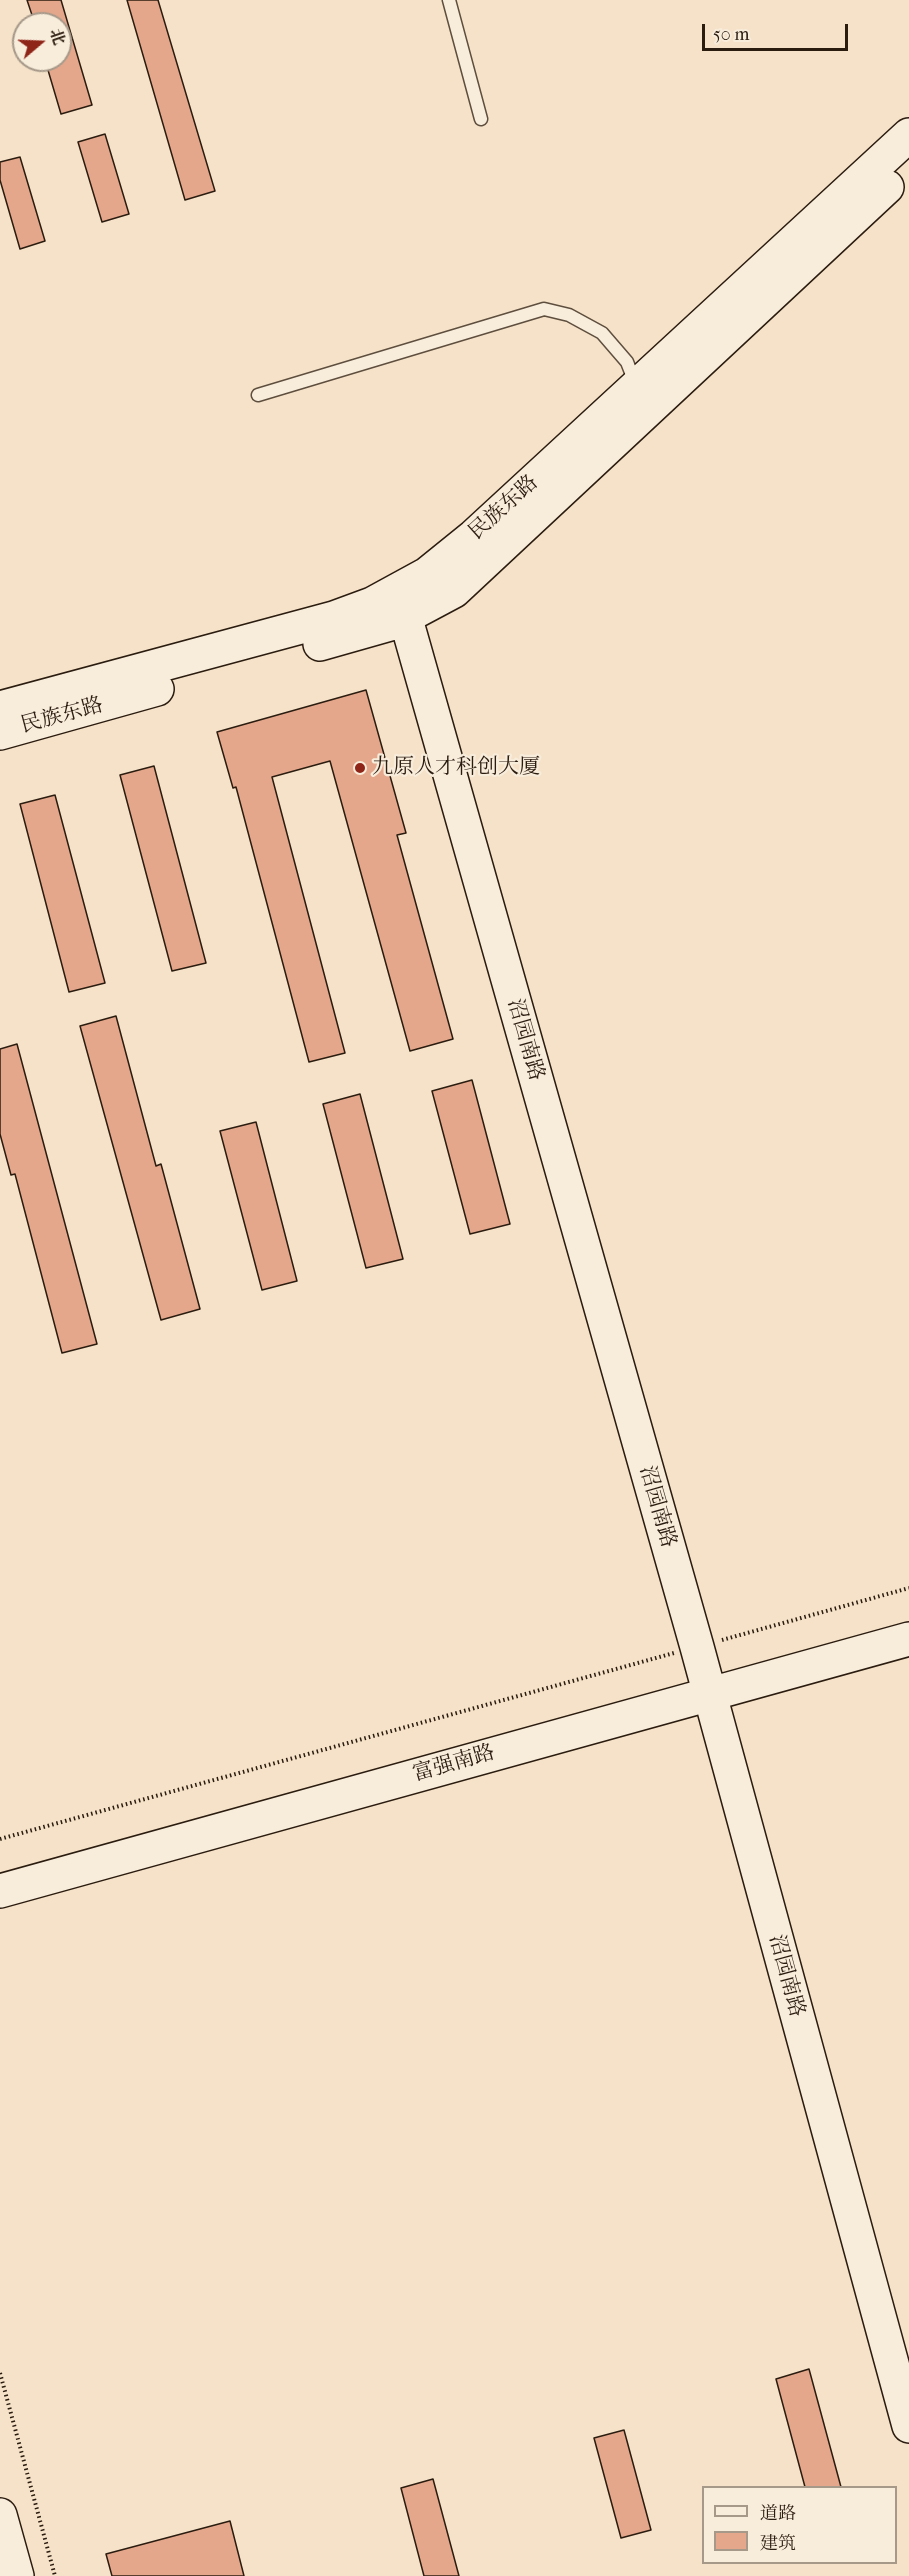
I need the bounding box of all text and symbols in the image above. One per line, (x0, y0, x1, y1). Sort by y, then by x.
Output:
north arrow (12, 12, 72, 72)
scale bar (705, 12, 850, 50)
text: 50 m (713, 24, 749, 45)
text: 北 (46, 26, 69, 47)
street label: 民族东路 (464, 471, 544, 545)
street label: 民族东路 (18, 693, 106, 739)
place label: 九原人才科创大厦 (372, 755, 540, 781)
marker: 九原人才科创大厦 (353, 761, 367, 775)
street label: 沼园南路 (501, 996, 549, 1084)
street label: 沼园南路 (633, 1463, 681, 1551)
street label: 富强南路 (410, 1740, 498, 1788)
street label: 沼园南路 (763, 1932, 809, 2020)
legend (702, 2486, 897, 2564)
text: 道路 (760, 2503, 796, 2524)
text: 建筑 (760, 2533, 796, 2554)

